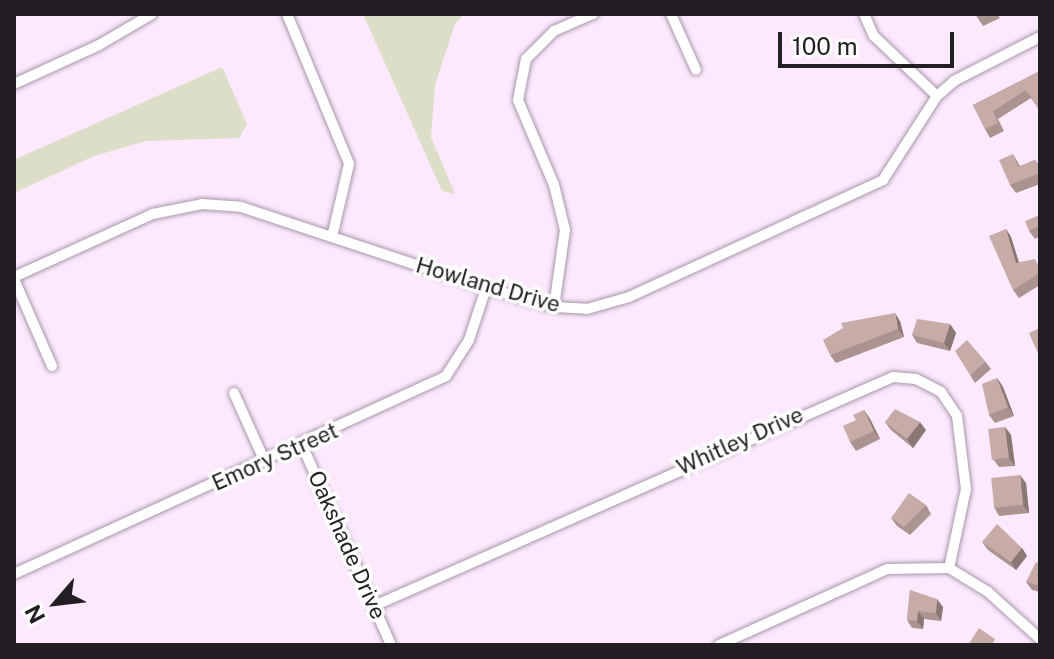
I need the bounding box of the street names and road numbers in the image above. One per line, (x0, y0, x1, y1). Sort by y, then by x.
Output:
street label: Howland Drive (413, 252, 563, 318)
street label: Whitley Drive (673, 401, 807, 481)
street label: Emory Street (208, 417, 342, 497)
street label: Oakshade Drive (302, 467, 392, 623)

